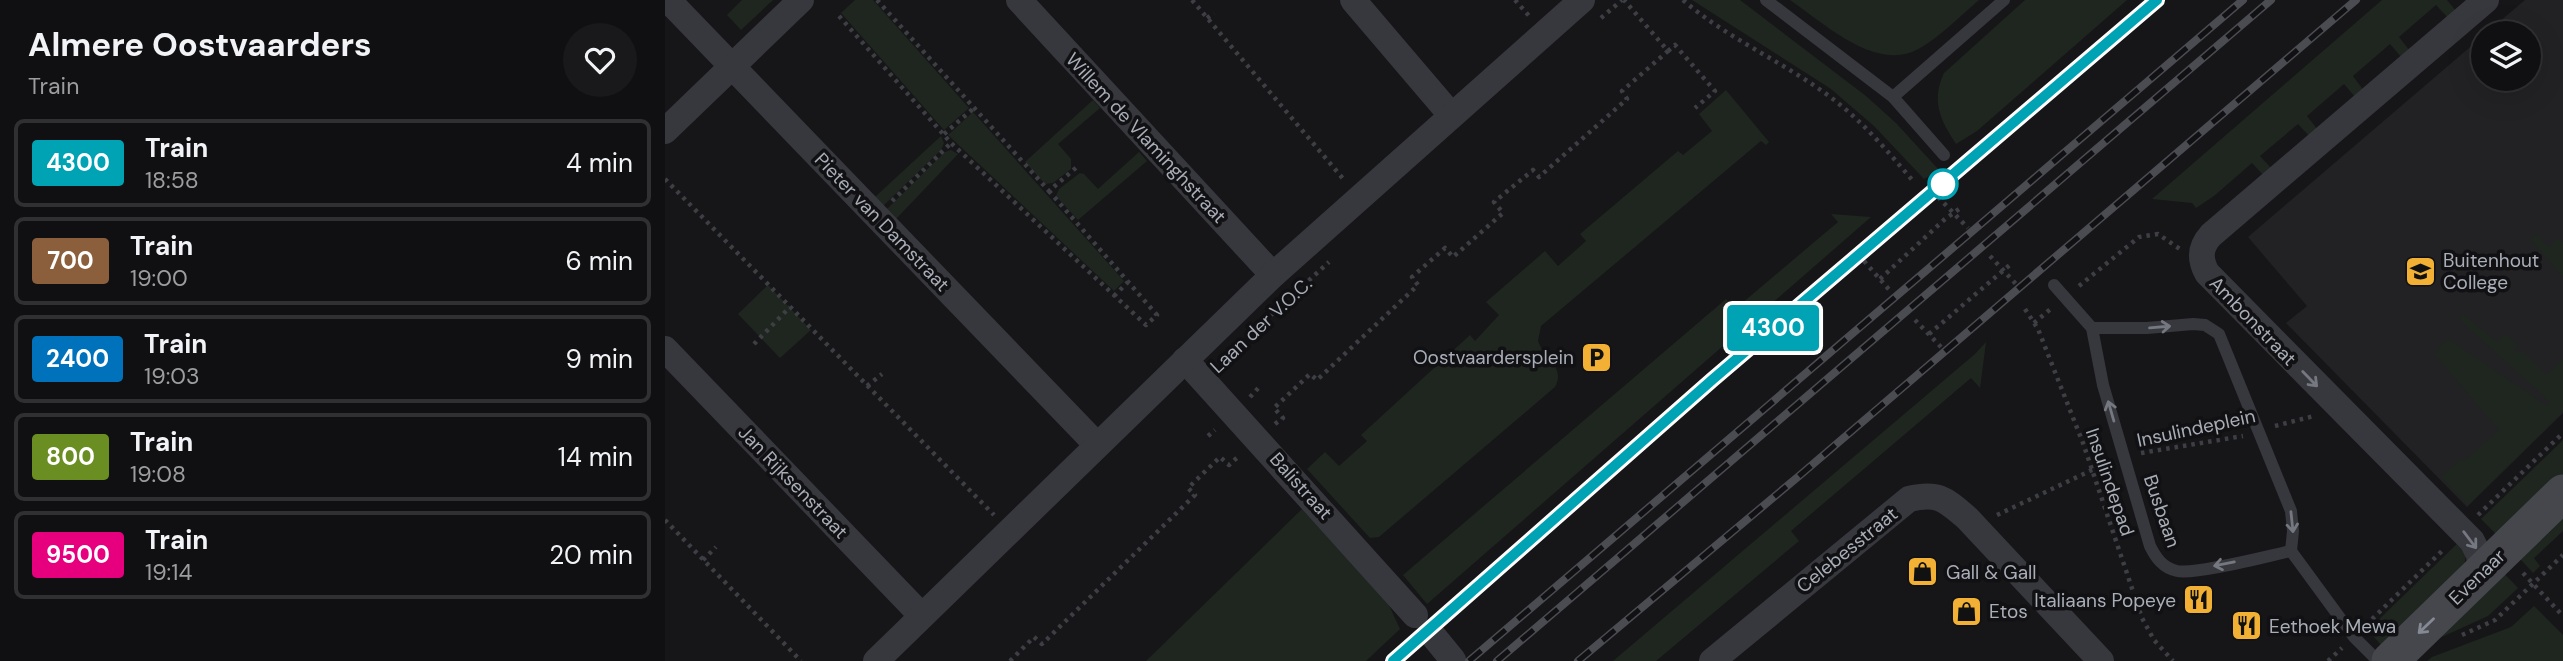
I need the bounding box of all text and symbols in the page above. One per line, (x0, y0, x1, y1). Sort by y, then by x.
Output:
map controls (2471, 21, 2541, 91)
button: layers (2471, 21, 2541, 91)
text: Almere Oostvaarders (28, 23, 371, 66)
button: heart (563, 23, 637, 97)
street label: Willem de Vlaminghstraat (1060, 47, 1232, 229)
text: Train (28, 71, 79, 101)
text: Train (145, 131, 208, 165)
text: 4 min (566, 146, 633, 180)
text: 4300 (46, 147, 110, 178)
street label: Pieter van Damstraat (809, 147, 955, 297)
text: 18:58 (145, 165, 199, 195)
unlabelled marker (1928, 169, 1958, 199)
text: Train (130, 229, 193, 263)
text: 6 min (565, 244, 633, 278)
text: 700 (47, 245, 94, 276)
place label: Buitenhout College (2443, 248, 2539, 295)
school or university icon: Buitenhout College (2403, 254, 2437, 288)
text: 19:00 (130, 263, 188, 293)
street label: Laan der V.O.C. (1205, 271, 1317, 379)
street label: Ambonstraat (2204, 271, 2302, 371)
line badge: 4300 (1724, 305, 1822, 351)
text: 4300 (1741, 312, 1805, 343)
one-way arrow (2148, 320, 2170, 333)
text: Train (144, 327, 207, 361)
parking icon: Oostvaardersplein (1580, 340, 1614, 374)
text: 9 min (565, 342, 633, 376)
text: 2400 (46, 343, 109, 374)
place label: Oostvaardersplein (1413, 345, 1574, 370)
text: 19:03 (144, 361, 200, 391)
one-way arrow (2302, 370, 2319, 387)
one-way arrow (2103, 400, 2116, 422)
street label: Insulindeplein (2134, 403, 2258, 453)
street label: Jan Rijksenstraat (733, 420, 853, 544)
text: Train (130, 425, 193, 459)
street label: Insulindepad (2080, 425, 2140, 539)
text: 14 min (558, 440, 633, 474)
text: 800 (46, 441, 95, 472)
street label: Balistraat (1264, 447, 1338, 525)
text: 19:08 (130, 459, 186, 489)
street label: Busbaan (2138, 471, 2186, 551)
street label: Celebesstraat (1791, 502, 1903, 598)
one-way arrow (2286, 511, 2299, 533)
text: Train (145, 523, 208, 557)
one-way arrow (2463, 531, 2478, 549)
text: 20 min (549, 538, 633, 572)
text: 9500 (46, 539, 110, 570)
street label: Evenaar (2443, 544, 2511, 610)
shop icon: Gall & Gall (1906, 555, 1940, 589)
text: 19:14 (145, 557, 192, 587)
one-way arrow (2213, 558, 2236, 572)
place label: Gall & Gall (1946, 560, 2036, 585)
restaurant icon: Italiaans Popeye (2182, 583, 2216, 617)
place label: Italiaans Popeye (2034, 588, 2176, 613)
shop icon: Etos (1949, 594, 1983, 628)
place label: Etos (1989, 599, 2028, 624)
restaurant icon: Eethoek Mewa (2229, 609, 2263, 643)
place label: Eethoek Mewa (2269, 614, 2396, 639)
one-way arrow (2418, 618, 2435, 635)

